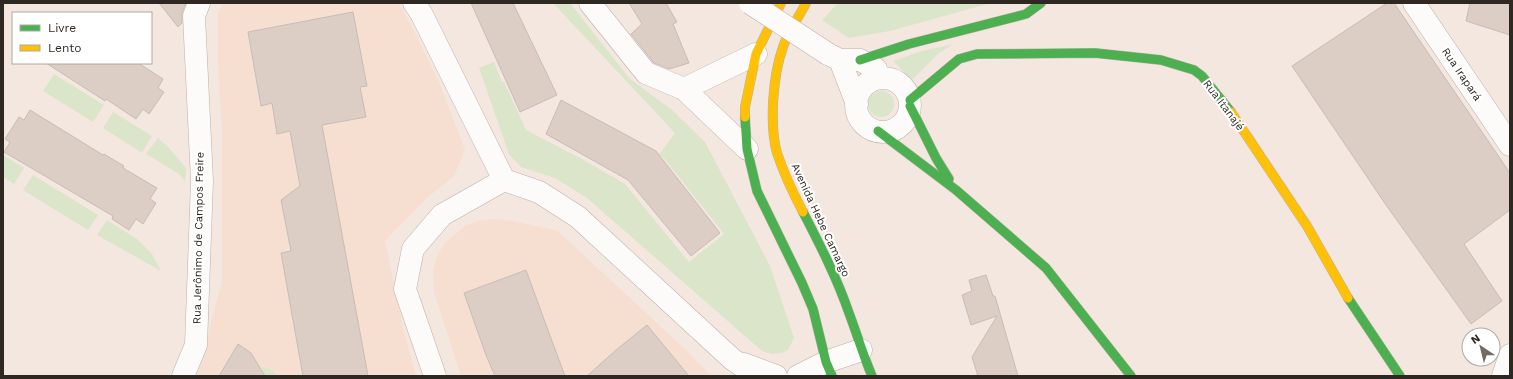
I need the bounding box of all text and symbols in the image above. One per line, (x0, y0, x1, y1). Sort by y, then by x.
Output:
legend (12, 12, 152, 64)
text: Livre (48, 21, 76, 35)
text: Lento (48, 41, 82, 55)
street label: Rua Irapará (1439, 45, 1484, 103)
street label: Rua Itanajé (1200, 77, 1247, 133)
street label: Rua Jerônimo de Campos Freire (190, 152, 207, 324)
street label: Avenida Hebe Camargo (788, 161, 853, 279)
north arrow (1461, 327, 1501, 367)
text: N (1468, 332, 1483, 347)

